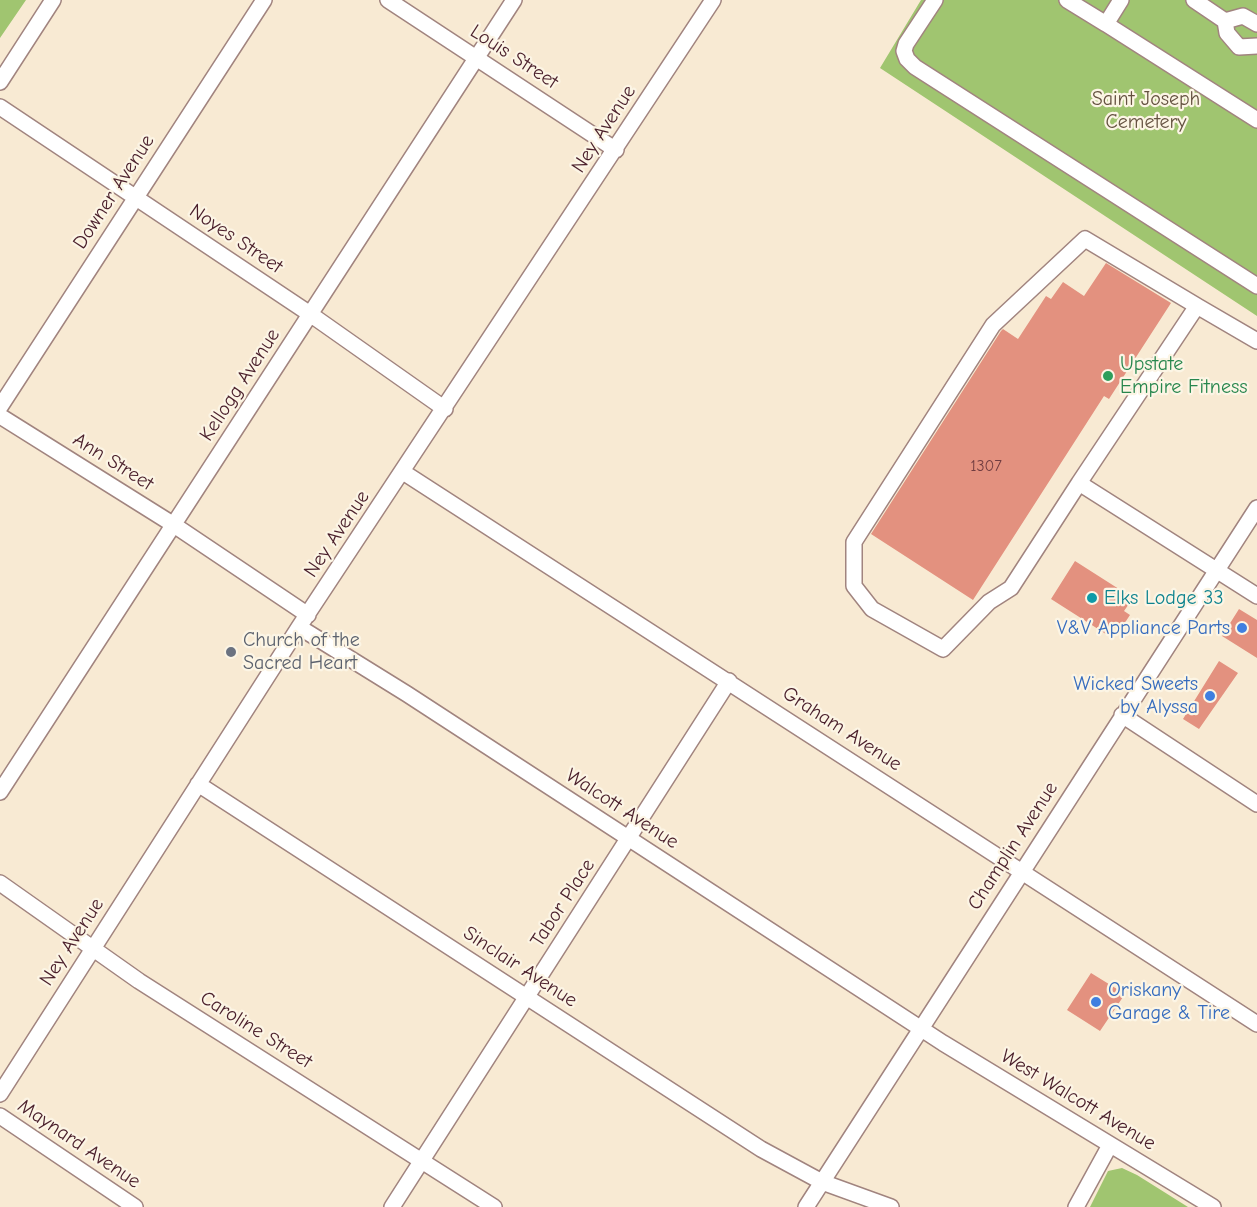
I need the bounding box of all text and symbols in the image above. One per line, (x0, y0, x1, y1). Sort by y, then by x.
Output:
street label: Louis Street (465, 20, 563, 94)
street label: Ney Avenue (567, 81, 641, 177)
park label: Saint Joseph Cemetery (1092, 87, 1200, 134)
street label: Downer Avenue (68, 130, 160, 254)
street label: Noyes Street (185, 199, 287, 279)
street label: Kellogg Avenue (195, 324, 285, 446)
place label: Upstate Empire Fitness (1120, 352, 1248, 399)
marker: Upstate Empire Fitness (1101, 369, 1115, 383)
street label: Ann Street (68, 428, 158, 496)
house number: 1307 (970, 456, 1002, 476)
street label: Ney Avenue (299, 486, 375, 582)
place label: Elks Lodge 33 (1104, 586, 1223, 610)
marker: Elks Lodge 33 (1085, 591, 1099, 605)
place label: V&V Appliance Parts (1057, 616, 1230, 640)
marker: V&V Appliance Parts (1235, 621, 1249, 635)
place label: Church of the Sacred Heart (243, 628, 360, 675)
marker: Church of the Sacred Heart (224, 645, 238, 659)
place label: Wicked Sweets by Alyssa (1073, 672, 1198, 719)
street label: Graham Avenue (778, 682, 906, 776)
marker: Wicked Sweets by Alyssa (1203, 689, 1217, 703)
street label: Walcott Avenue (561, 764, 683, 854)
street label: Champlin Avenue (963, 777, 1063, 915)
street label: Tabor Place (526, 854, 600, 952)
street label: Ney Avenue (35, 894, 109, 990)
street label: Sinclair Avenue (459, 921, 581, 1013)
place label: Oriskany Garage & Tire (1108, 978, 1230, 1025)
street label: Caroline Street (196, 986, 316, 1074)
marker: Oriskany Garage & Tire (1089, 995, 1103, 1009)
street label: West Walcott Avenue (996, 1044, 1160, 1156)
street label: Maynard Avenue (13, 1094, 145, 1194)

